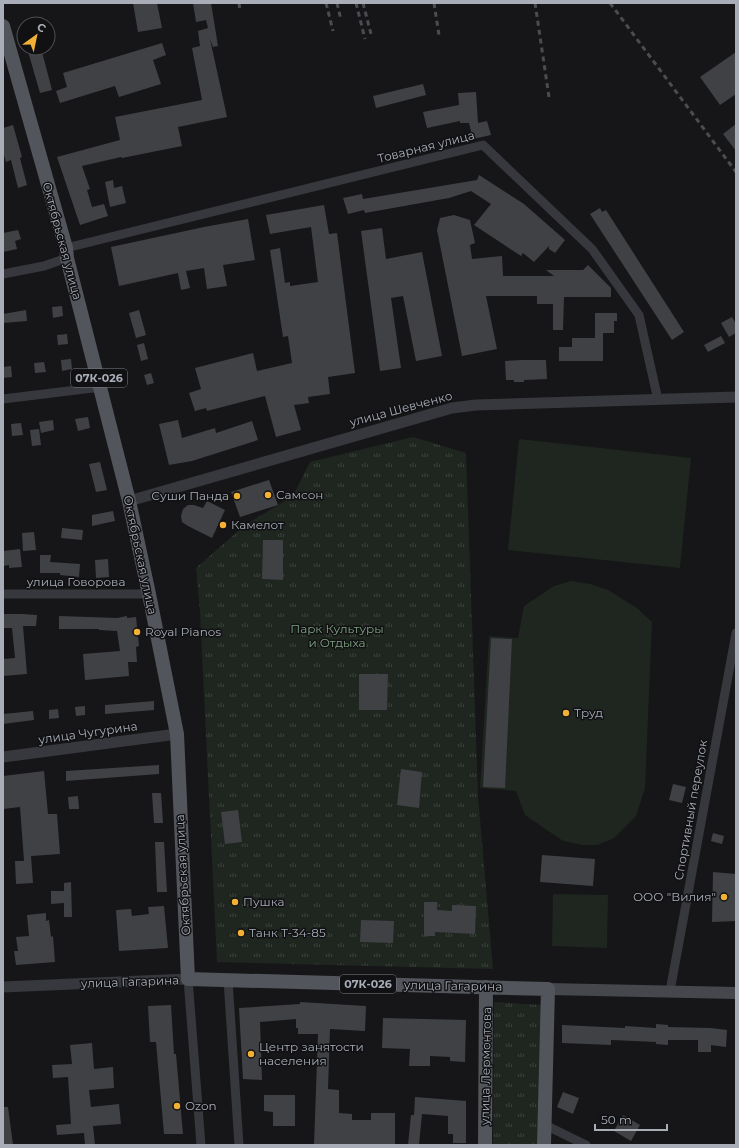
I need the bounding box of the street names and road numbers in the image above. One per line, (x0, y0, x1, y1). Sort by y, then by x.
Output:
street label: Товарная улица (376, 127, 476, 166)
street label: Октябрьская улица (40, 180, 85, 301)
road number: 07К-026 (71, 369, 127, 387)
street label: улица Шевченко (347, 388, 454, 430)
street label: Октябрьская улица (121, 494, 160, 616)
street label: улица Говорова (26, 574, 125, 589)
street label: улица Чугурина (36, 718, 138, 747)
street label: Спортивный переулок (671, 739, 710, 881)
street label: Октябрьская улица (172, 814, 193, 936)
street label: улица Гагарина (80, 972, 179, 991)
road number: 07К-026 (340, 975, 396, 993)
street label: улица Гагарина (403, 977, 502, 994)
street label: улица Лермонтова (477, 1007, 494, 1126)

